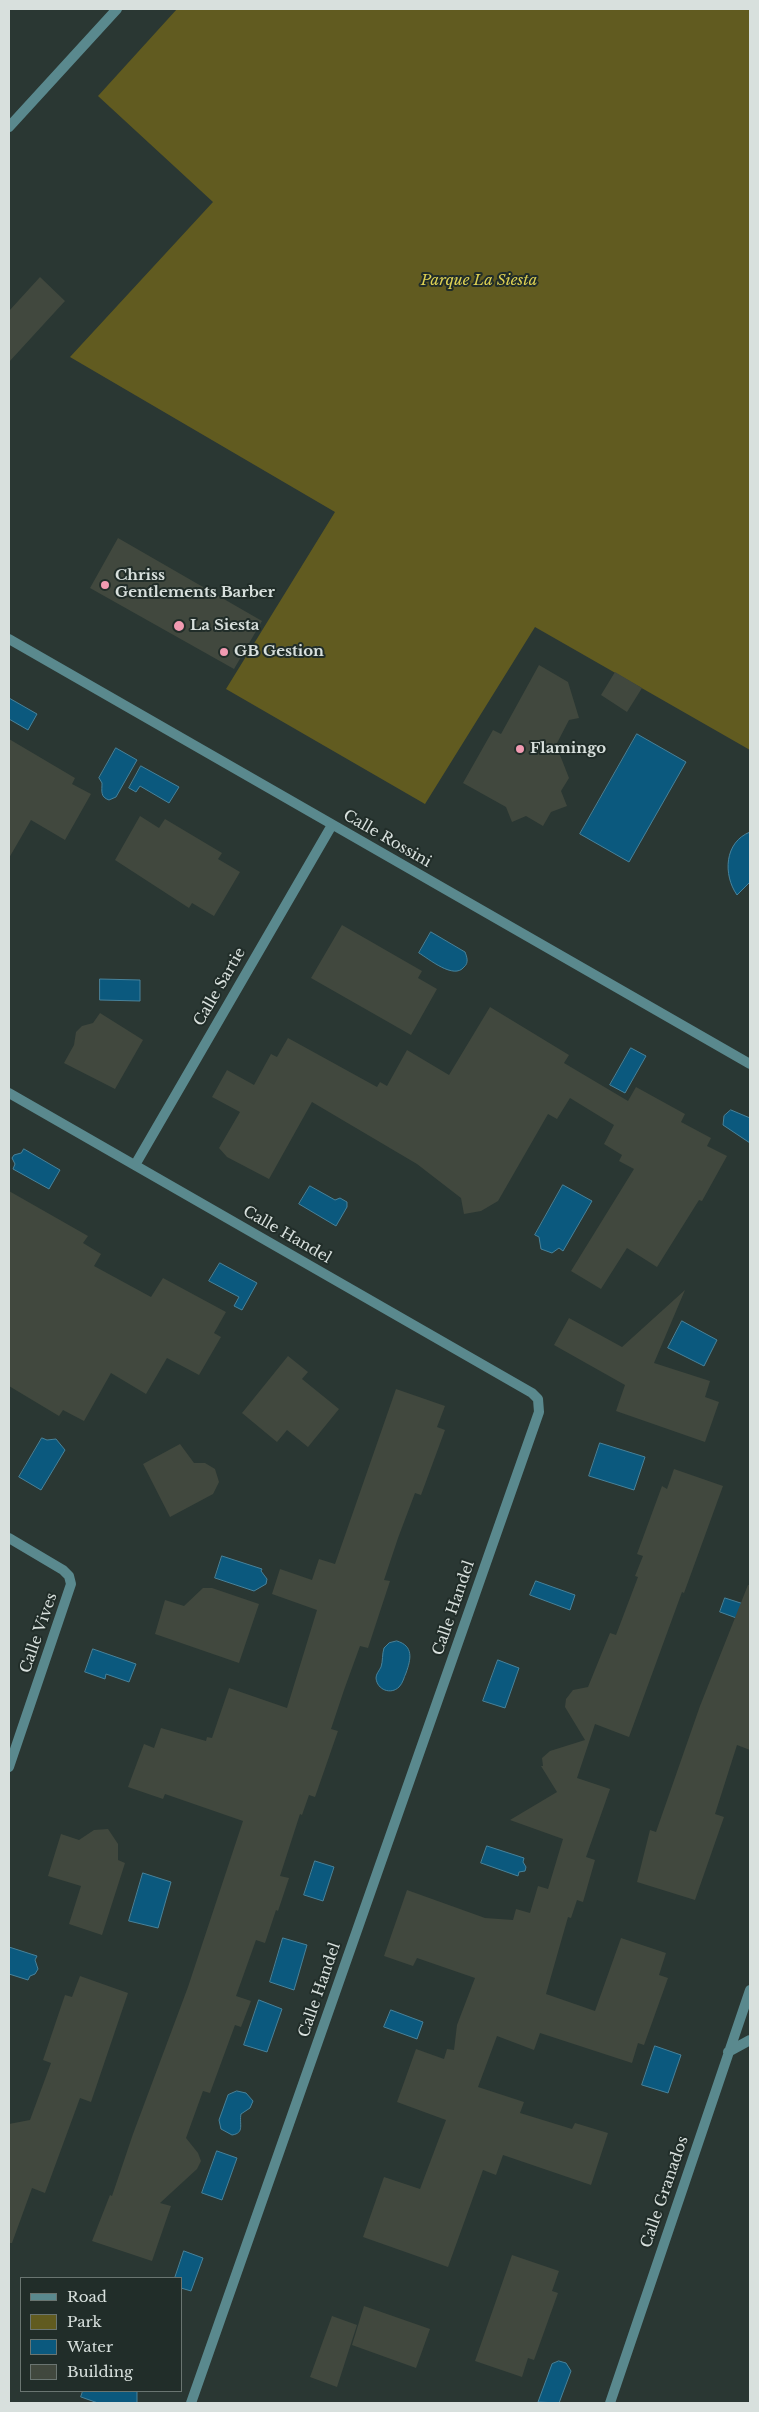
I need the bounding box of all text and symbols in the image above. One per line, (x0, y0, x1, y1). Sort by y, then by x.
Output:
park label: Parque La Siesta (421, 272, 537, 290)
place label: Chriss Gentlements Barber (115, 567, 275, 602)
marker: Chriss Gentlements Barber (99, 579, 111, 591)
place label: La Siesta (190, 617, 259, 635)
marker: La Siesta (172, 619, 186, 633)
place label: GB Gestion (234, 643, 324, 661)
marker: GB Gestion (218, 646, 230, 658)
place label: Flamingo (530, 740, 606, 758)
marker: Flamingo (514, 743, 526, 755)
street label: Calle Rossini (340, 807, 434, 871)
street label: Calle Sartie (190, 945, 250, 1029)
street label: Calle Handel (240, 1202, 334, 1268)
street label: Calle Handel (429, 1558, 479, 1658)
street label: Calle Vives (17, 1590, 61, 1676)
street label: Calle Handel (295, 1940, 345, 2040)
street label: Calle Granados (637, 2134, 693, 2250)
legend (20, 2277, 182, 2392)
text: Road (67, 2287, 107, 2306)
text: Park (67, 2312, 102, 2331)
text: Water (67, 2337, 113, 2356)
text: Building (67, 2362, 133, 2381)

